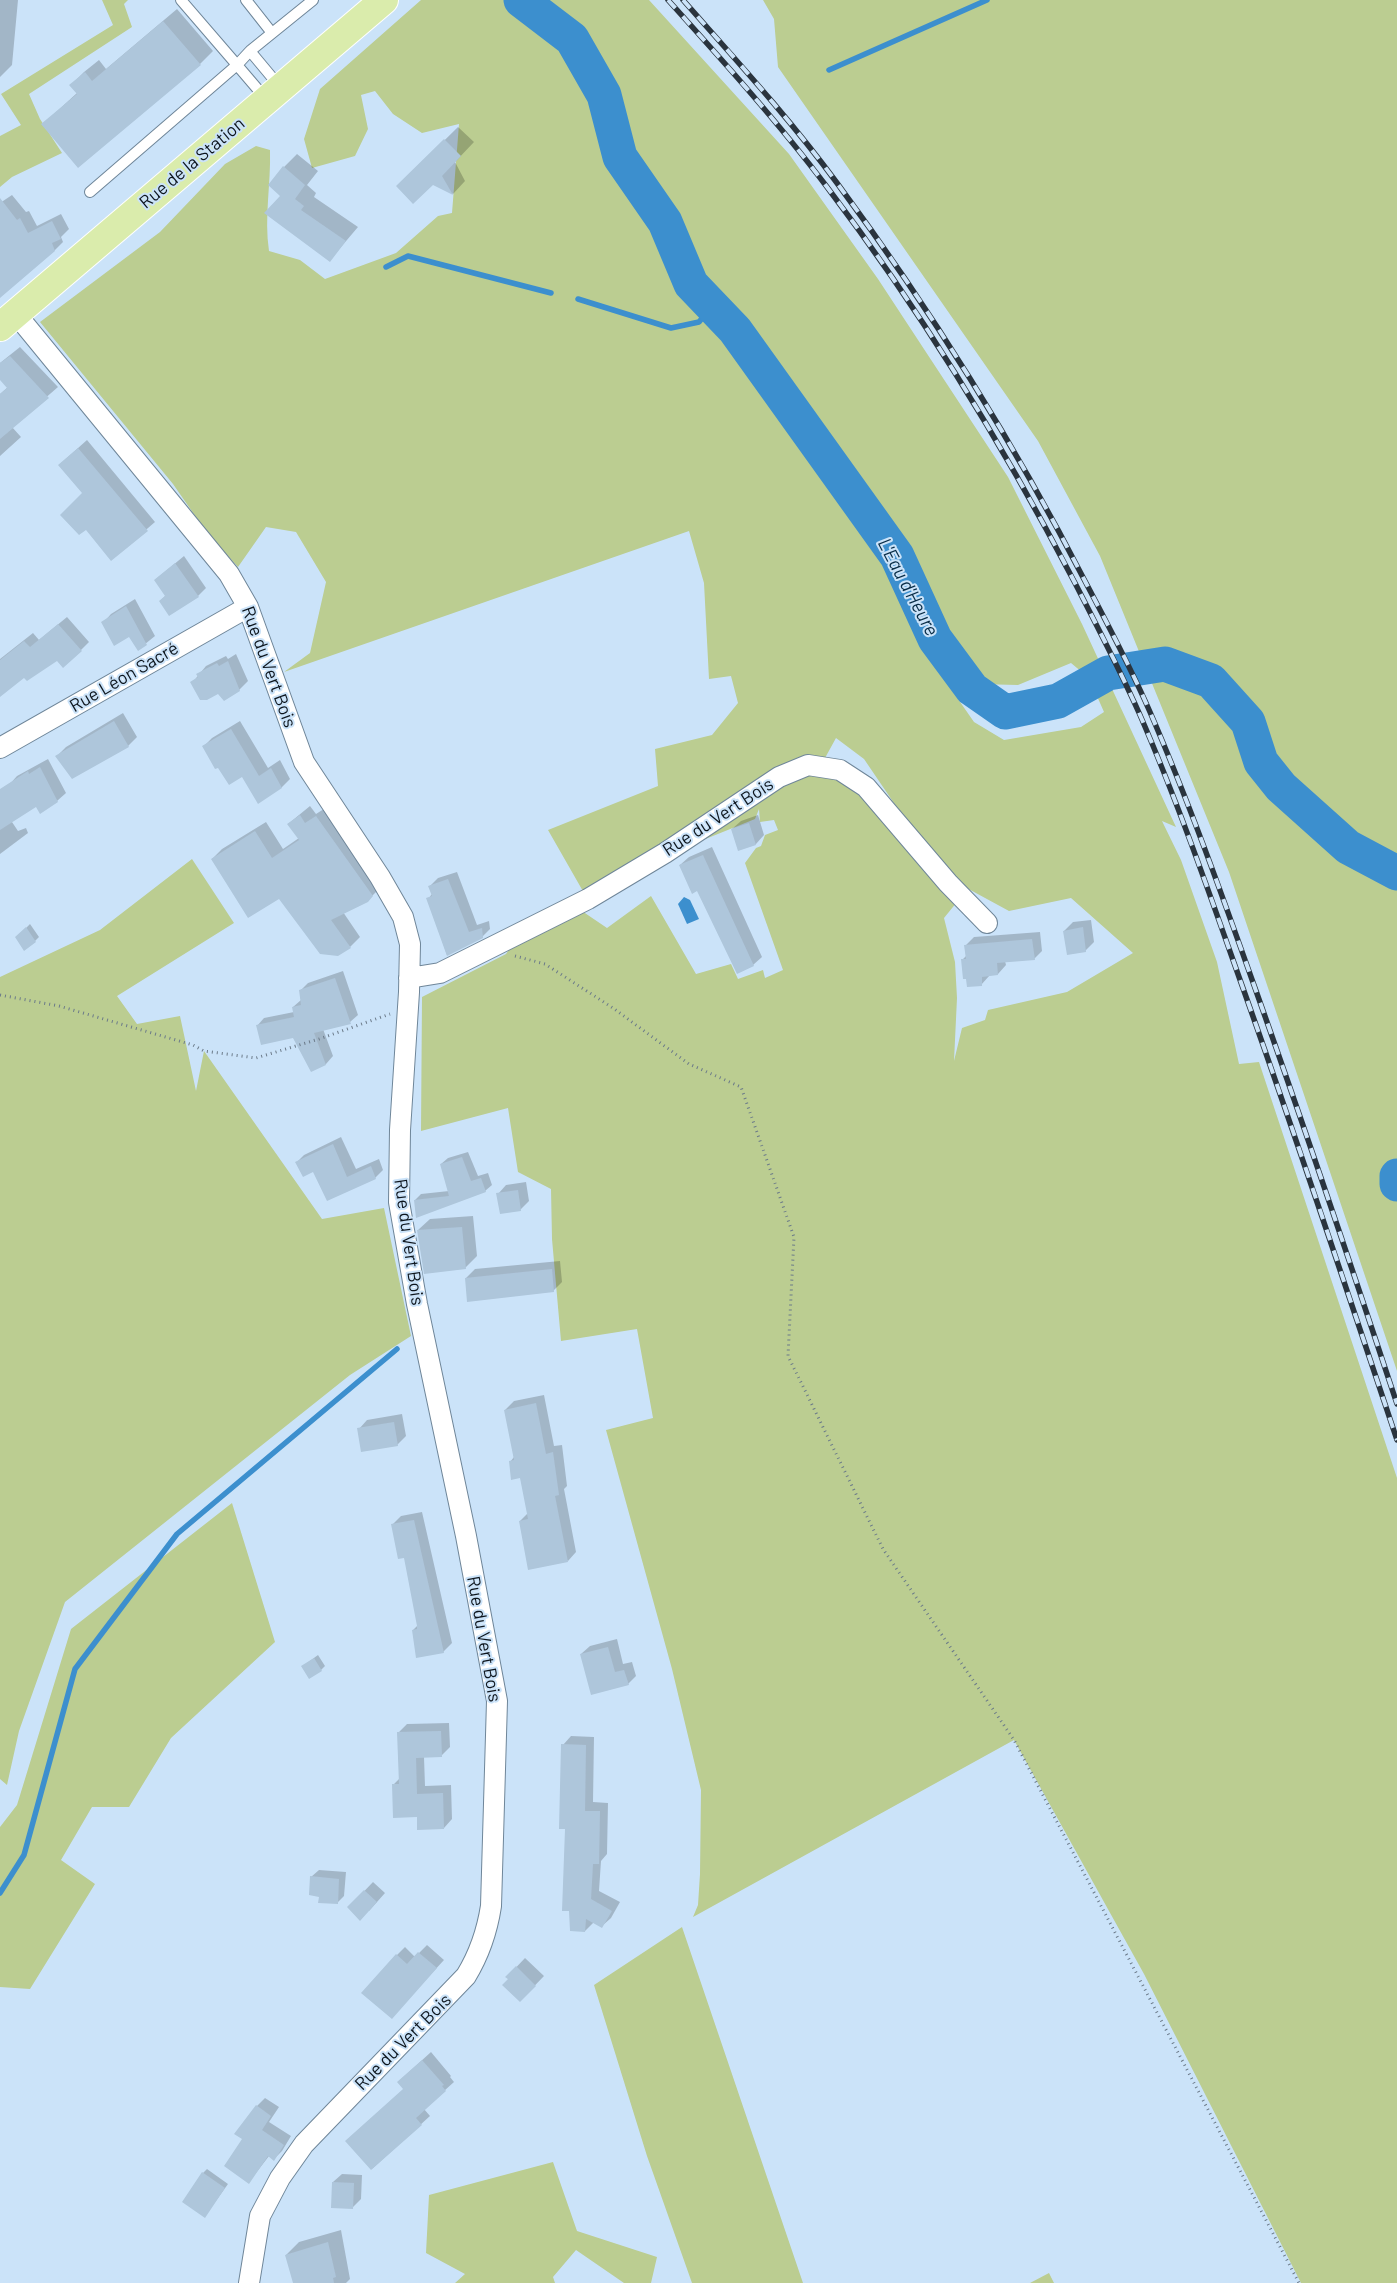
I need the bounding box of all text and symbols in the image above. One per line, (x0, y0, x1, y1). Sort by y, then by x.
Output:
street label: Rue de la Station (135, 113, 249, 213)
water label: L'Eau d'Heure (873, 534, 943, 640)
street label: Rue du Vert Bois (237, 603, 301, 731)
street label: Rue Léon Sacré (66, 637, 182, 717)
street label: Rue du Vert Bois (659, 773, 777, 861)
street label: Rue du Vert Bois (389, 1177, 429, 1307)
street label: Rue du Vert Bois (462, 1574, 506, 1704)
street label: Rue du Vert Bois (350, 1989, 456, 2095)

